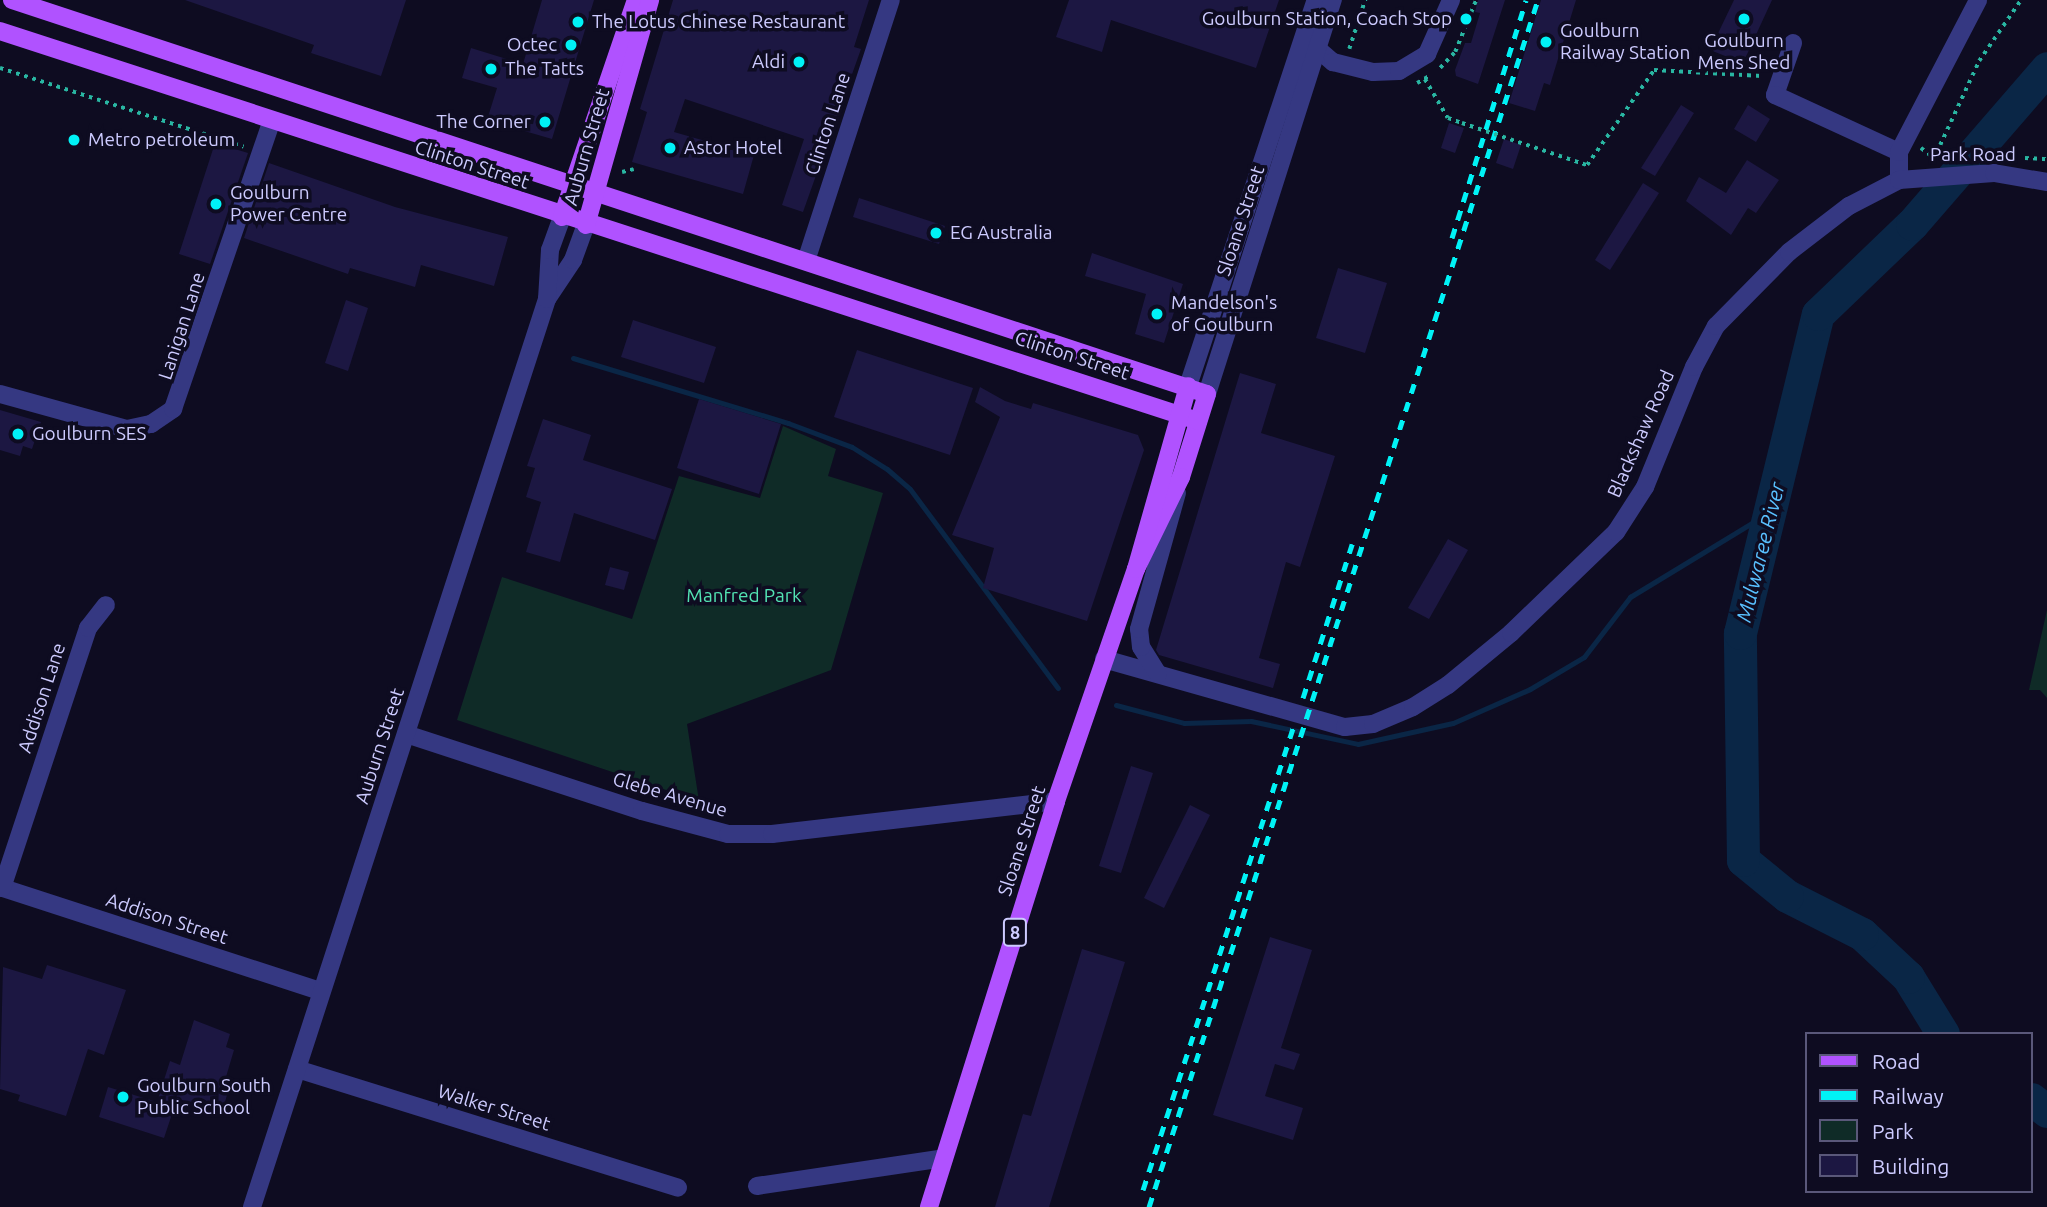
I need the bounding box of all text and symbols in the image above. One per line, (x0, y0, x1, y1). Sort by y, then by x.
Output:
place label: Goulburn Station, Coach Stop (1202, 8, 1452, 30)
place label: The Lotus Chinese Restaurant (592, 11, 845, 33)
marker: Goulburn Station, Coach Stop (1458, 11, 1474, 27)
marker: Goulburn Mens Shed (1736, 11, 1752, 27)
marker: The Lotus Chinese Restaurant (570, 14, 586, 30)
place label: Goulburn Railway Station (1560, 20, 1690, 64)
place label: Goulburn Mens Shed (1698, 30, 1790, 74)
place label: Octec (507, 34, 557, 56)
marker: Goulburn Railway Station (1538, 34, 1554, 50)
marker: Octec (563, 37, 579, 53)
place label: Aldi (752, 51, 785, 73)
marker: Aldi (791, 54, 807, 70)
place label: The Tatts (505, 58, 584, 80)
marker: The Tatts (483, 61, 499, 77)
street label: Clinton Lane (801, 70, 855, 178)
street label: Auburn Street (559, 86, 615, 208)
place label: The Corner (436, 111, 531, 133)
marker: The Corner (537, 114, 553, 130)
place label: Metro petroleum (88, 129, 235, 151)
marker: Metro petroleum (66, 132, 82, 148)
street label: Clinton Street (412, 136, 532, 194)
place label: Astor Hotel (684, 137, 782, 159)
marker: Astor Hotel (662, 140, 678, 156)
street label: Park Road (1930, 144, 2016, 166)
street label: Sloane Street (1212, 163, 1270, 279)
place label: Goulburn Power Centre (230, 182, 347, 226)
marker: Goulburn Power Centre (208, 196, 224, 212)
place label: EG Australia (950, 222, 1053, 244)
marker: EG Australia (928, 225, 944, 241)
street label: Lanigan Lane (154, 269, 210, 383)
place label: Mandelson's of Goulburn (1171, 292, 1277, 336)
marker: Mandelson's of Goulburn (1149, 306, 1165, 322)
street label: Clinton Street (1012, 327, 1132, 385)
street label: Blackshaw Road (1603, 367, 1679, 501)
place label: Goulburn SES (32, 423, 146, 445)
marker: Goulburn SES (10, 426, 26, 442)
water label: Mulwaree River (1730, 479, 1790, 625)
park label: Manfred Park (686, 585, 802, 607)
street label: Addison Lane (13, 640, 71, 756)
street label: Auburn Street (351, 685, 409, 807)
street label: Glebe Avenue (610, 768, 730, 822)
street label: Sloane Street (993, 783, 1051, 899)
street label: Addison Street (103, 889, 231, 949)
road number: 8 (1003, 917, 1027, 946)
legend (1806, 1032, 2033, 1193)
text: Road (1872, 1049, 1920, 1073)
place label: Goulburn South Public School (137, 1075, 271, 1119)
street label: Walker Street (435, 1080, 553, 1136)
text: Railway (1872, 1084, 1944, 1108)
marker: Goulburn South Public School (115, 1089, 131, 1105)
text: Park (1872, 1119, 1914, 1143)
text: Building (1872, 1154, 1949, 1178)

